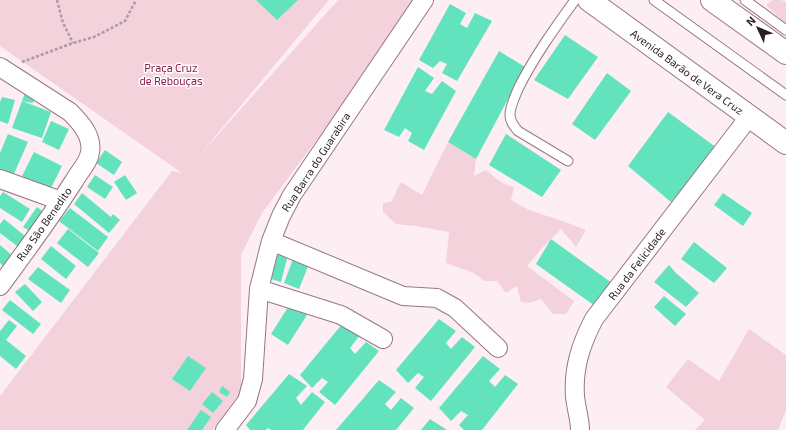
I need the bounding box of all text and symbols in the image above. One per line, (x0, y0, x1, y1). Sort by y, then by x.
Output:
north arrow (738, 8, 778, 48)
text: N (743, 13, 758, 28)
street label: Avenida Barão de Vera Cruz (628, 26, 747, 117)
park label: Praça Cruz de Rebouças (139, 61, 203, 88)
street label: Rua Barra do Guarabira (279, 110, 353, 214)
street label: Rua São Benedito (13, 184, 74, 263)
street label: Rua da Felicidade (605, 225, 668, 302)

